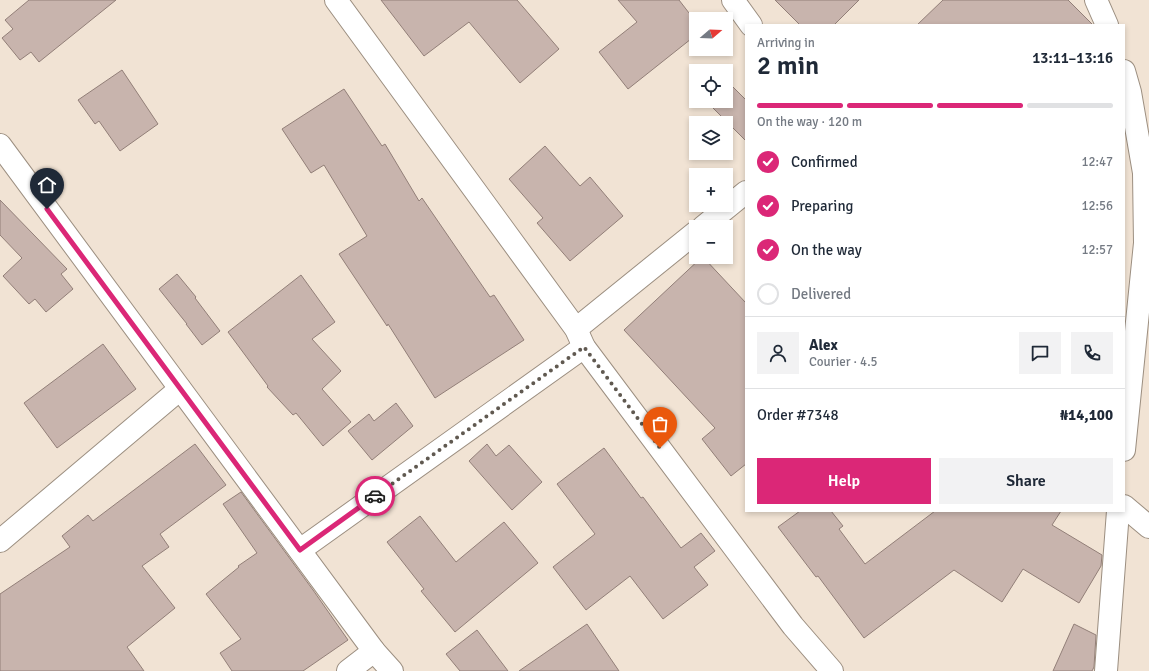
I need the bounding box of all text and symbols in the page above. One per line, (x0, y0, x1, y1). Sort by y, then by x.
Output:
north arrow (689, 12, 733, 56)
map controls (689, 12, 733, 264)
text: Arriving in (757, 35, 815, 51)
text: 13:11–13:16 (1032, 49, 1113, 67)
text: 2 min (757, 50, 819, 82)
button: locate (689, 64, 733, 108)
text: On the way · 120 m (757, 114, 862, 130)
button: layers (689, 116, 733, 160)
icon: check (757, 151, 779, 173)
text: Confirmed (791, 153, 858, 171)
text: 12:47 (1081, 154, 1113, 170)
pin (30, 168, 64, 209)
button: + (689, 168, 733, 212)
icon: home (36, 174, 58, 196)
icon: check (757, 195, 779, 217)
text: Preparing (791, 197, 854, 215)
text: 12:56 (1081, 198, 1113, 214)
button: − (689, 220, 733, 264)
icon: check (757, 239, 779, 261)
text: On the way (791, 241, 862, 259)
text: 12:57 (1081, 242, 1113, 258)
text: Delivered (791, 285, 851, 303)
button: person (757, 332, 799, 374)
button: chat (1019, 332, 1061, 374)
button: phone (1071, 332, 1113, 374)
text: Alex (809, 336, 838, 354)
text: Courier · 4.5 (809, 354, 878, 370)
text: Order #7348 (757, 406, 839, 424)
text: ₦14,100 (1060, 406, 1113, 424)
pin (643, 407, 677, 448)
icon: bag (649, 413, 671, 435)
button: Help (757, 458, 931, 504)
button: Share (939, 458, 1113, 504)
courier (355, 476, 395, 516)
icon: car (364, 485, 386, 507)

